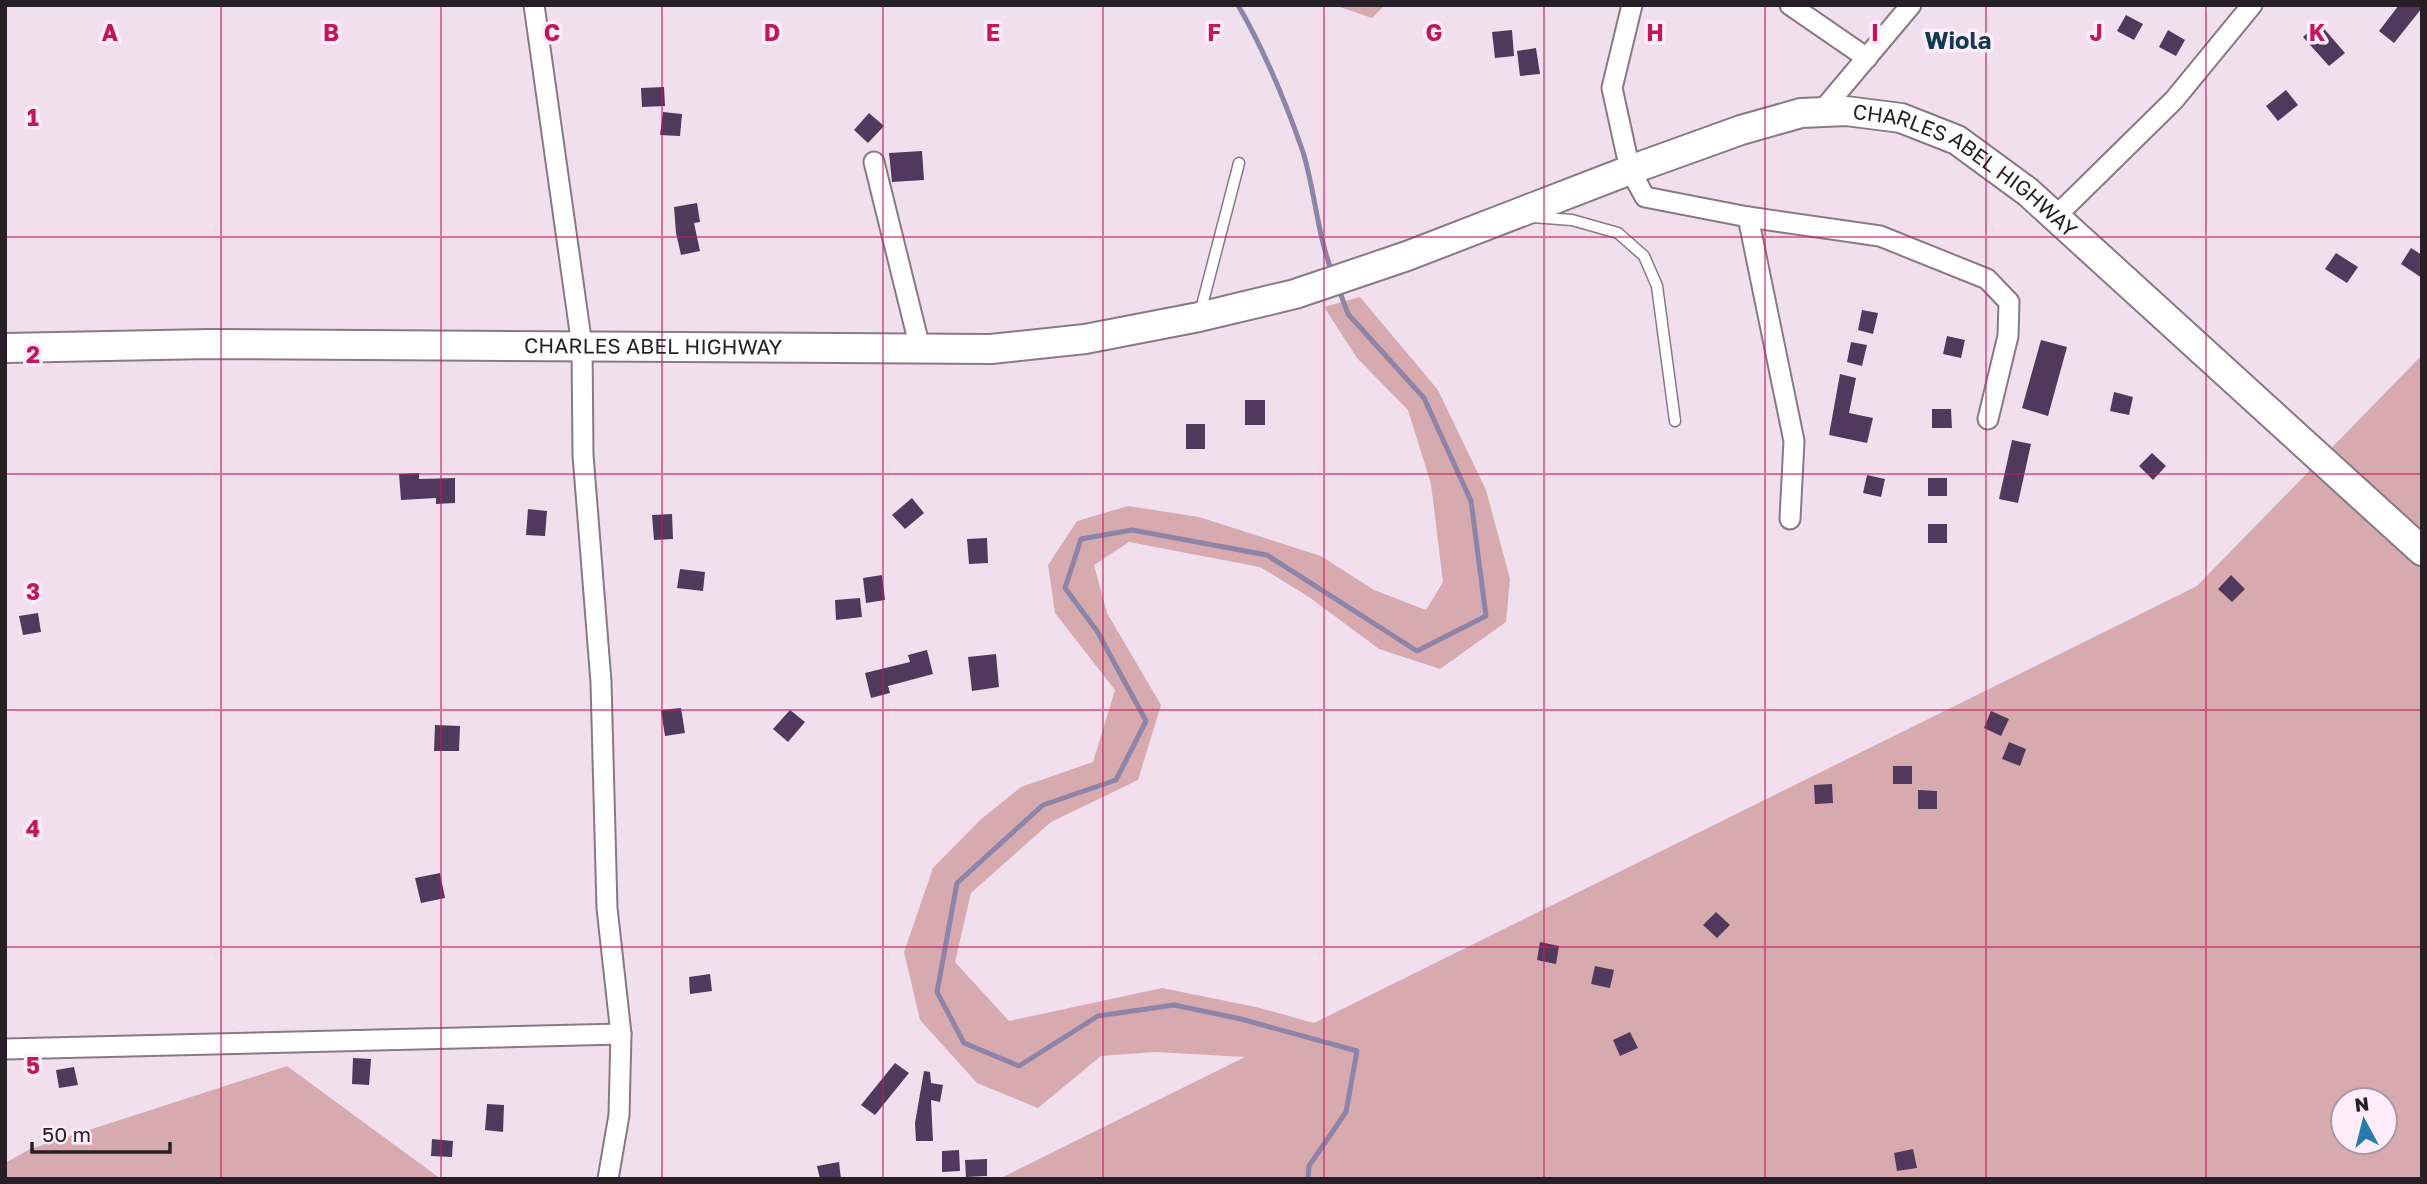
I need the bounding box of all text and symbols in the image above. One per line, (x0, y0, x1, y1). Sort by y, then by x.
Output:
text: A (102, 18, 119, 46)
text: B (323, 18, 339, 46)
text: C (544, 18, 560, 46)
text: D (764, 18, 780, 46)
text: E (986, 18, 1000, 46)
text: F (1207, 18, 1221, 46)
text: G (1426, 18, 1442, 46)
text: H (1646, 18, 1664, 46)
text: I (1871, 18, 1879, 46)
text: J (2089, 18, 2103, 46)
text: K (2309, 18, 2326, 46)
district label: Wiola (1925, 25, 1992, 54)
street label: CHARLES ABEL HIGHWAY (1851, 98, 2083, 243)
text: 1 (27, 103, 39, 131)
street label: CHARLES ABEL HIGHWAY (524, 332, 783, 360)
text: 2 (26, 340, 40, 368)
text: 3 (26, 577, 40, 605)
text: 4 (26, 814, 40, 842)
text: 5 (26, 1051, 40, 1079)
north arrow (2329, 1086, 2399, 1156)
text: N (2353, 1091, 2370, 1116)
scale bar (32, 1110, 170, 1154)
text: 50 m (42, 1121, 91, 1147)

